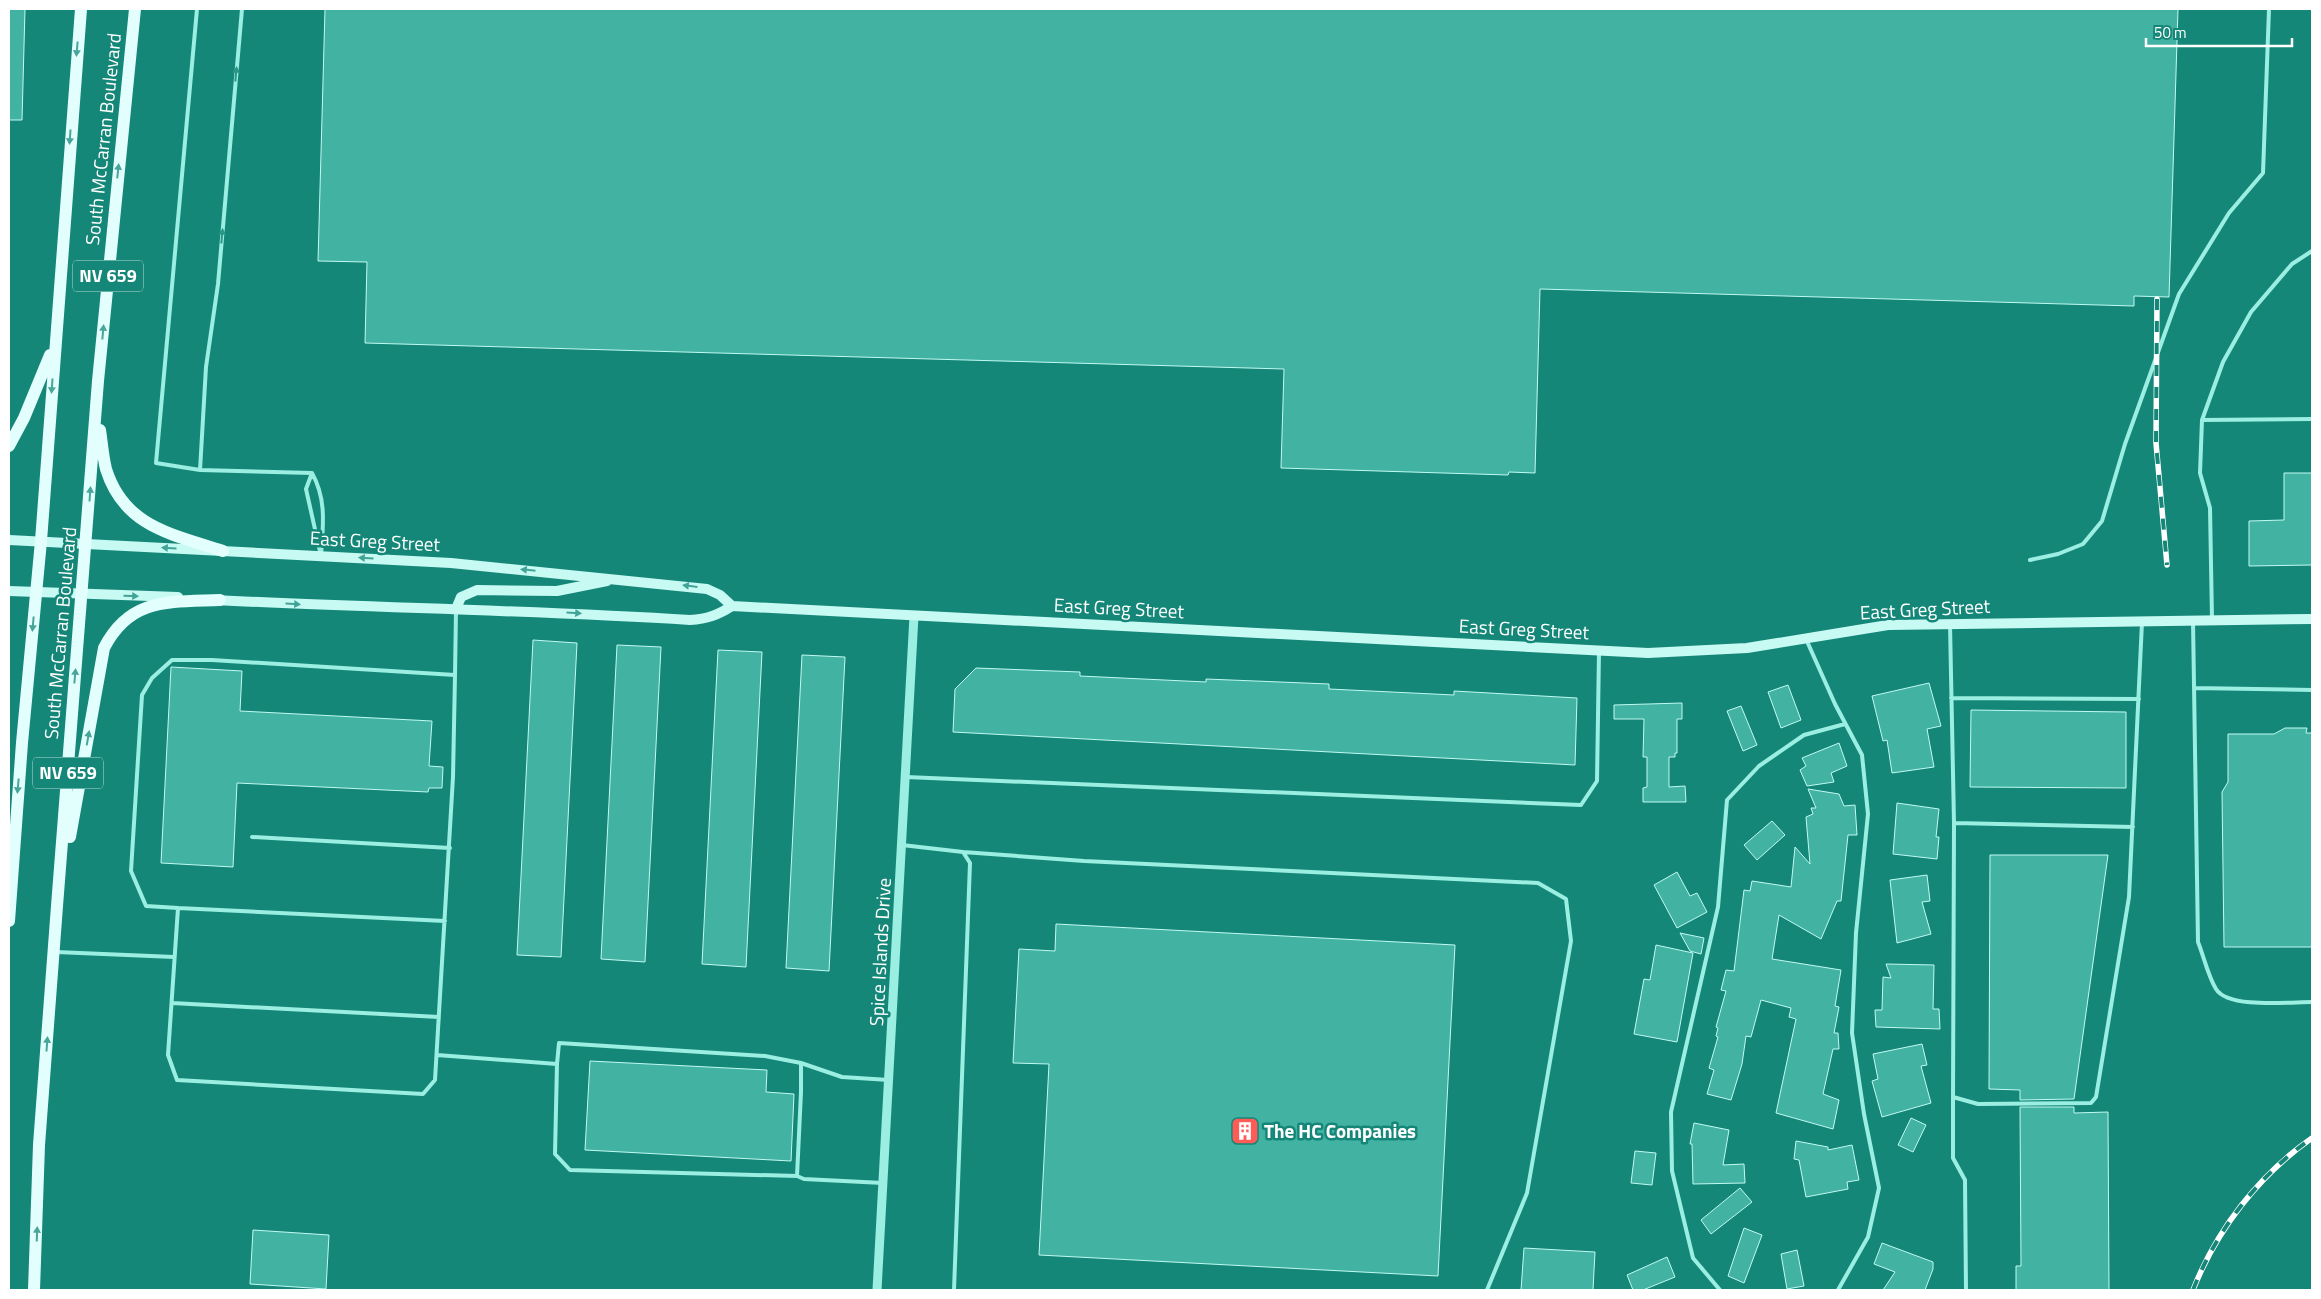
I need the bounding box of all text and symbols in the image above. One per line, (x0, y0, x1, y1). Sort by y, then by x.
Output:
scale bar (2146, 15, 2292, 47)
text: 50 m (2154, 21, 2187, 44)
street label: South McCarran Boulevard (77, 31, 128, 246)
one-way arrow (73, 41, 81, 57)
one-way arrow (233, 66, 241, 82)
one-way arrow (65, 129, 73, 145)
one-way arrow (114, 162, 122, 178)
one-way arrow (218, 227, 226, 243)
road number: NV 659 (73, 260, 143, 292)
one-way arrow (99, 324, 107, 340)
one-way arrow (48, 379, 56, 395)
one-way arrow (86, 486, 94, 502)
street label: East Greg Street (309, 523, 441, 558)
street label: South McCarran Boulevard (36, 526, 83, 740)
one-way arrow (160, 543, 176, 551)
one-way arrow (358, 554, 374, 562)
one-way arrow (520, 566, 536, 574)
one-way arrow (681, 582, 697, 590)
street label: East Greg Street (1053, 590, 1185, 625)
street label: East Greg Street (1859, 591, 1991, 626)
one-way arrow (123, 592, 139, 600)
one-way arrow (285, 601, 301, 609)
one-way arrow (567, 609, 583, 617)
street label: East Greg Street (1458, 611, 1590, 646)
one-way arrow (29, 617, 37, 633)
one-way arrow (72, 668, 80, 684)
one-way arrow (84, 729, 92, 745)
road number: NV 659 (33, 758, 103, 788)
one-way arrow (14, 779, 22, 795)
street label: Spice Islands Drive (861, 877, 898, 1027)
one-way arrow (43, 1036, 51, 1052)
building icon: The HC Companies (1230, 1116, 1260, 1146)
place label: The HC Companies (1264, 1116, 1416, 1145)
one-way arrow (33, 1226, 41, 1242)

